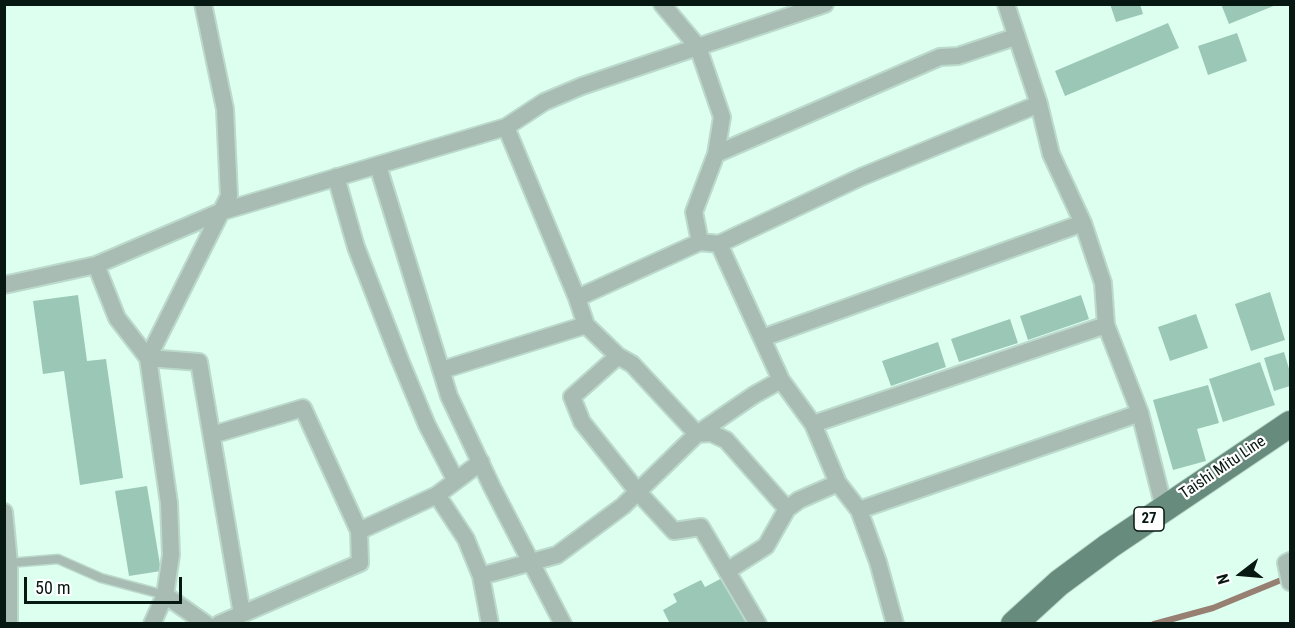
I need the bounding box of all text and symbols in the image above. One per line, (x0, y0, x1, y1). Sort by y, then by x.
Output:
street label: Taishi Mitu Line (1176, 432, 1270, 504)
road number: 27 (1134, 507, 1164, 531)
north arrow (1211, 544, 1271, 604)
scale bar (27, 565, 184, 603)
text: N (1213, 572, 1234, 586)
text: 50 m (35, 577, 70, 598)

